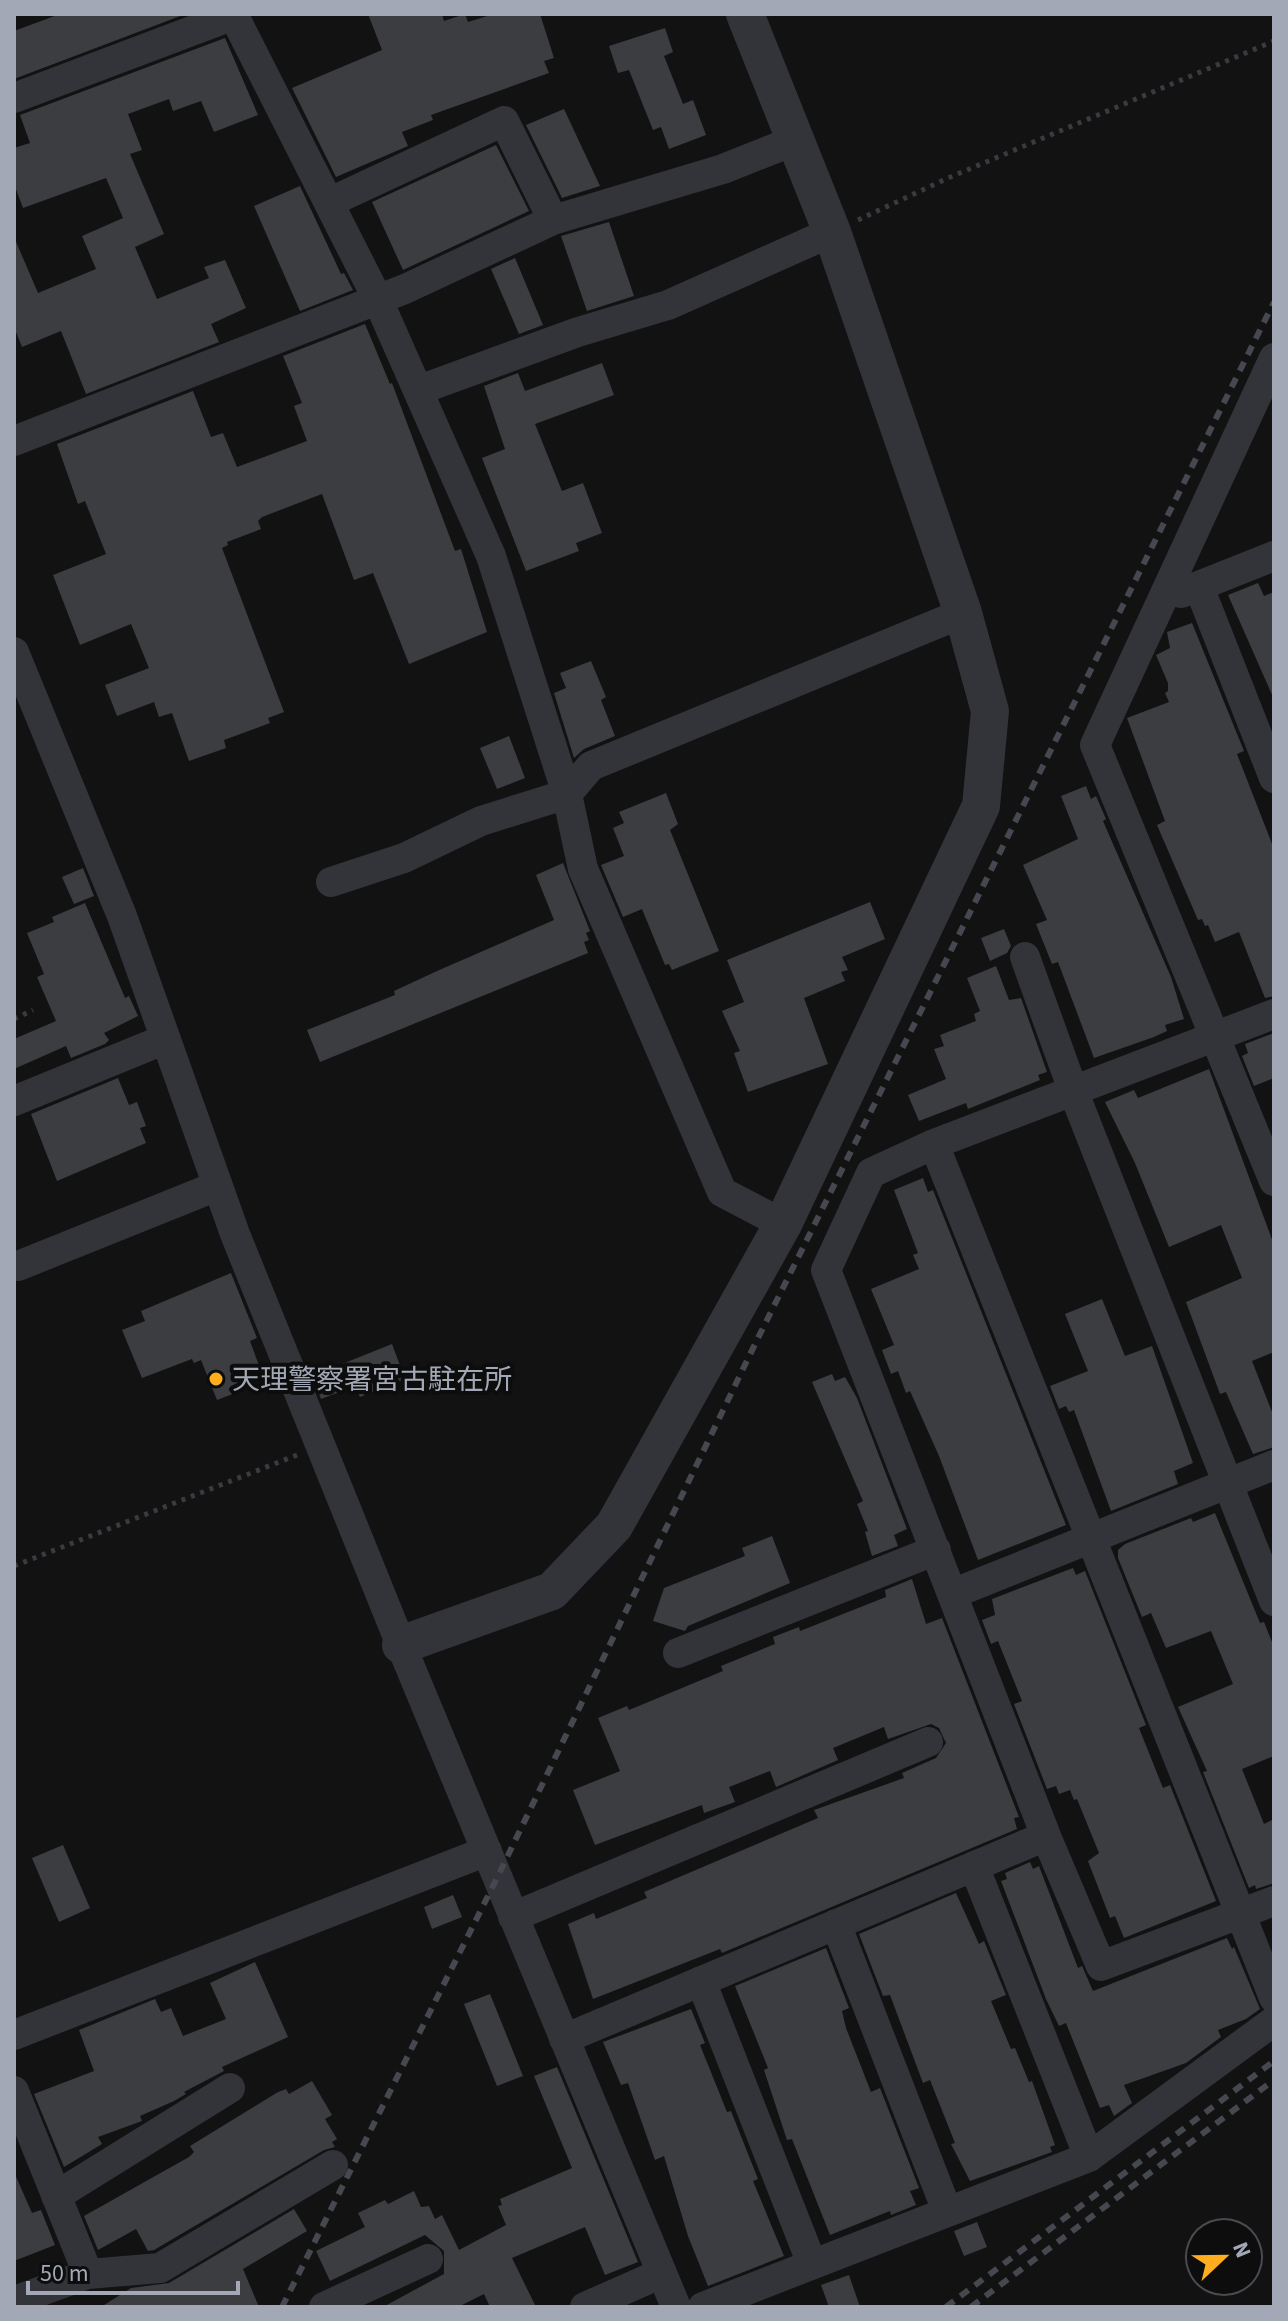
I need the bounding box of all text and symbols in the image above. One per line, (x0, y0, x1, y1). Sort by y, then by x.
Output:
place label: 天理警察署宮古駐在所 (232, 1360, 512, 1400)
marker: 天理警察署宮古駐在所 (207, 1370, 225, 1388)
north arrow (1184, 2217, 1264, 2297)
text: N (1224, 2237, 1259, 2263)
scale bar (28, 2245, 238, 2295)
text: 50 m (40, 2256, 89, 2291)

